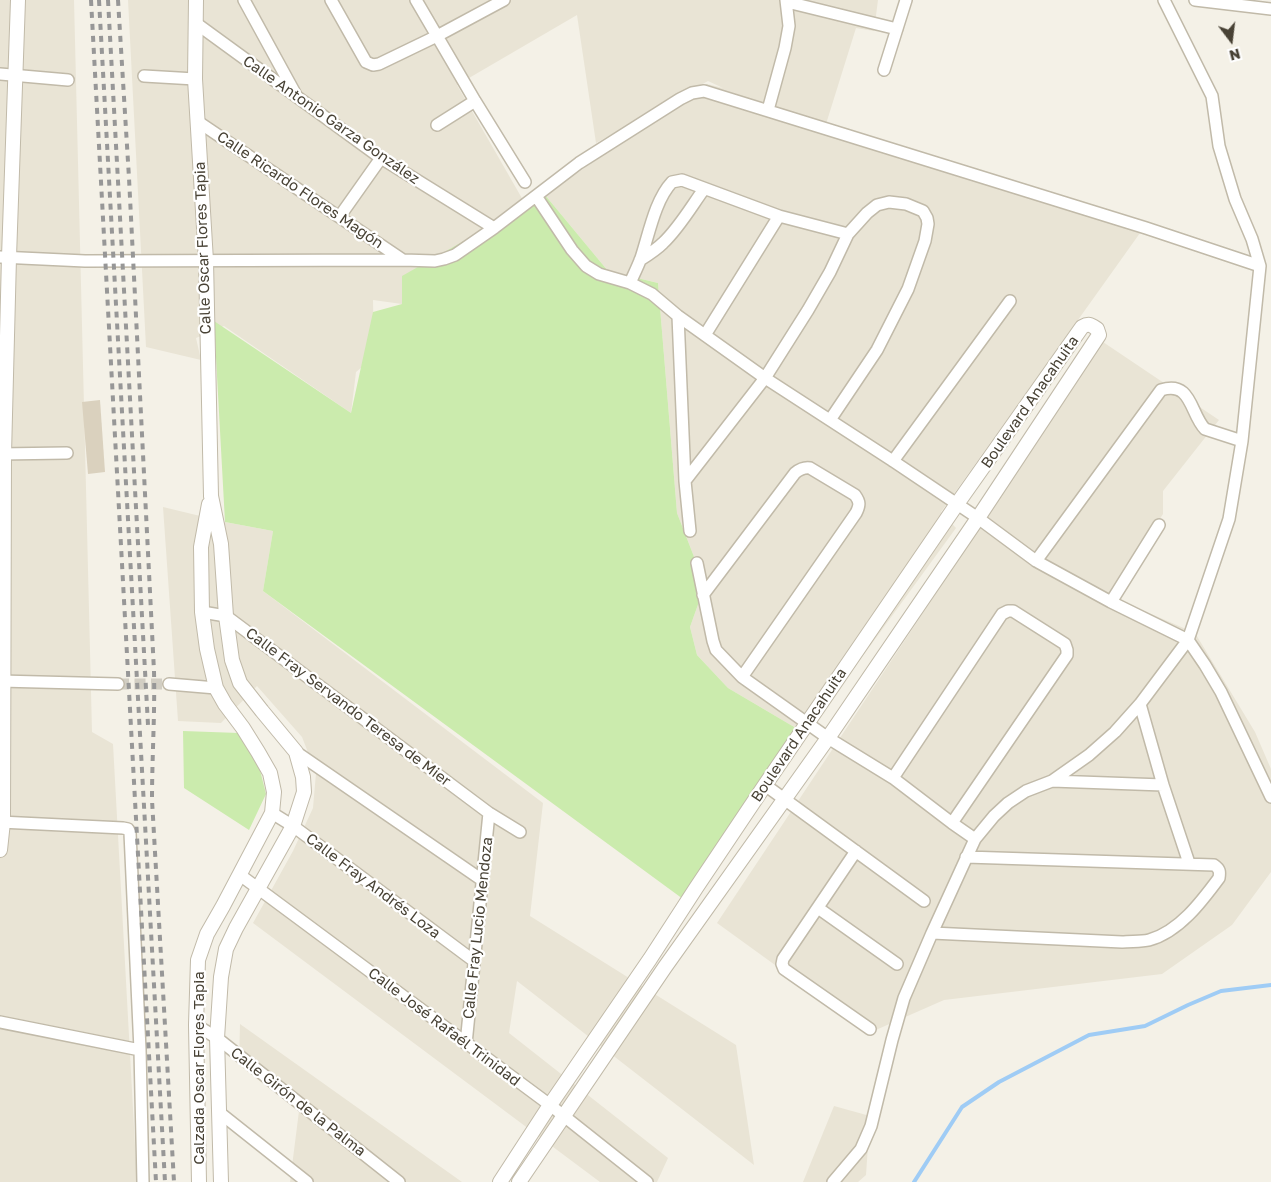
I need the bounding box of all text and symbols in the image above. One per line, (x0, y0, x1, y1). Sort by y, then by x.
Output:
north arrow (1206, 15, 1256, 65)
text: N (1228, 45, 1242, 65)
street label: Calle Antonio Garza González (239, 52, 423, 188)
street label: Calle Ricardo Flores Magón (213, 128, 387, 252)
street label: Calle Oscar Flores Tapia (191, 161, 215, 335)
street label: Boulevard Anacahuita (977, 332, 1083, 472)
street label: Calle Fray Servando Teresa de Mier (242, 624, 454, 790)
street label: Boulevard Anacahuita (748, 665, 850, 805)
street label: Calle Fray Andrés Loza (302, 830, 444, 942)
street label: Calle Fray Lucio Mendoza (459, 836, 497, 1020)
street label: Calle José Rafaél Trinidad (364, 964, 524, 1090)
street label: Calzada Oscar Flores Tapia (190, 971, 208, 1165)
street label: Calle Girón de la Palma (227, 1044, 369, 1160)

